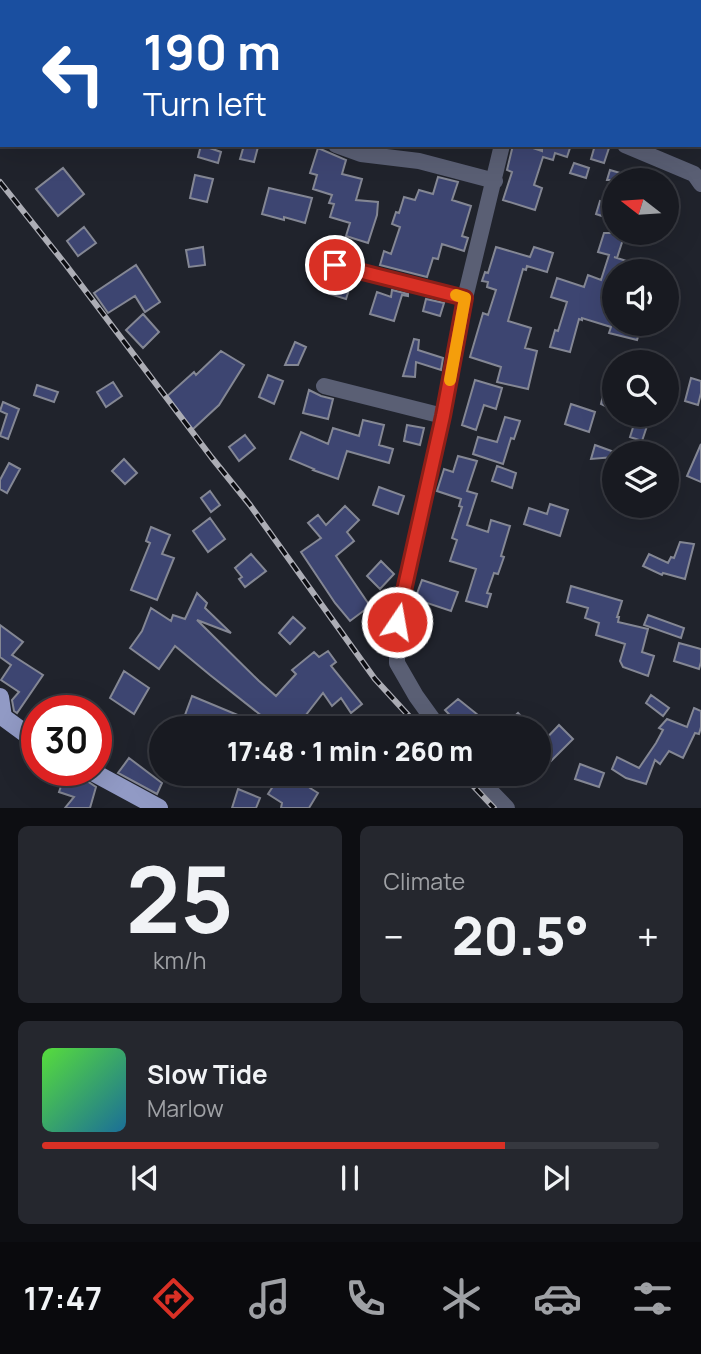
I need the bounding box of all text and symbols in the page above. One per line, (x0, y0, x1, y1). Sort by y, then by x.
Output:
text: 190 m (143, 18, 281, 85)
icon: left (28, 28, 119, 119)
text: Turn left (143, 82, 267, 126)
north arrow (602, 168, 679, 245)
map controls (602, 168, 679, 518)
pin (305, 235, 365, 295)
icon: arrive (316, 246, 354, 284)
button: sound (602, 259, 679, 336)
button: search (602, 350, 679, 427)
button: layers (602, 441, 679, 518)
position arrow (360, 585, 434, 659)
speed limit sign: 30 (21, 695, 112, 786)
text: 17:48 · 1 min · 260 m (227, 733, 473, 769)
text: 25 (126, 836, 234, 960)
text: Climate (384, 865, 465, 897)
text: 20.5° (452, 900, 589, 971)
text: − (384, 910, 404, 962)
text: + (637, 910, 659, 962)
text: km/h (153, 944, 207, 976)
text: Slow Tide (147, 1056, 268, 1092)
text: Marlow (147, 1092, 224, 1124)
icon: previous (126, 1159, 164, 1197)
icon: pause (331, 1159, 369, 1197)
icon: next (537, 1159, 575, 1197)
icon: directions (149, 1274, 198, 1323)
icon: music (245, 1274, 294, 1323)
icon: phone (341, 1274, 390, 1323)
icon: climate (437, 1274, 486, 1323)
icon: car (533, 1274, 582, 1323)
icon: filters (628, 1274, 677, 1323)
text: 17:47 (23, 1276, 102, 1320)

